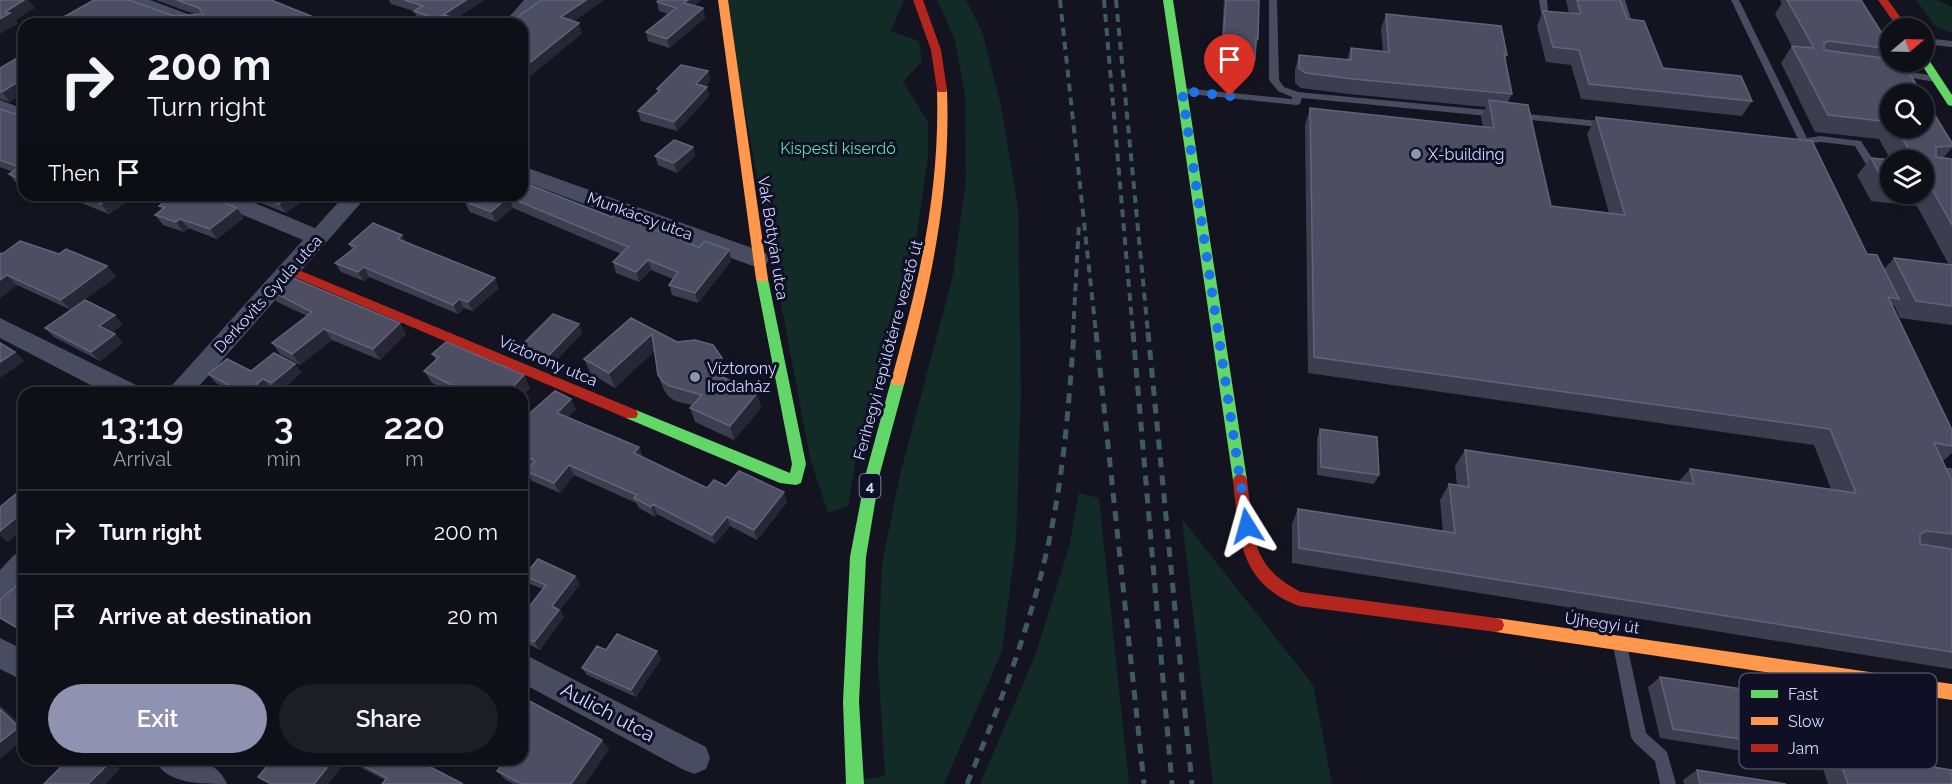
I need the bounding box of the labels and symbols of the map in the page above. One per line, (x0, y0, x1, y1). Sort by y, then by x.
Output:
north arrow (1880, 18, 1934, 72)
pin (1204, 34, 1255, 96)
park label: Kispesti kiserdő (780, 139, 896, 158)
place label: X-building (1428, 145, 1504, 164)
marker: X-building (1409, 147, 1423, 161)
street label: Vak Bottyán utca (754, 175, 792, 301)
street label: Munkácsy utca (585, 188, 695, 244)
street label: Derkovits Gyula utca (210, 231, 326, 357)
street label: Ferihegyi repülőtérre vezető út (849, 237, 927, 462)
street label: Víztorony utca (496, 332, 600, 390)
place label: Víztorony Irodaház (707, 359, 777, 396)
marker: Víztorony Irodaház (688, 370, 702, 384)
road number: 4 (860, 474, 880, 498)
position arrow (1215, 494, 1279, 558)
street label: Újhegyi út (1563, 607, 1641, 638)
legend (1739, 673, 1937, 769)
street label: Aulich utca (557, 677, 659, 747)
text: Fast (1788, 685, 1819, 704)
text: Slow (1788, 712, 1824, 731)
text: Jam (1788, 739, 1819, 758)

